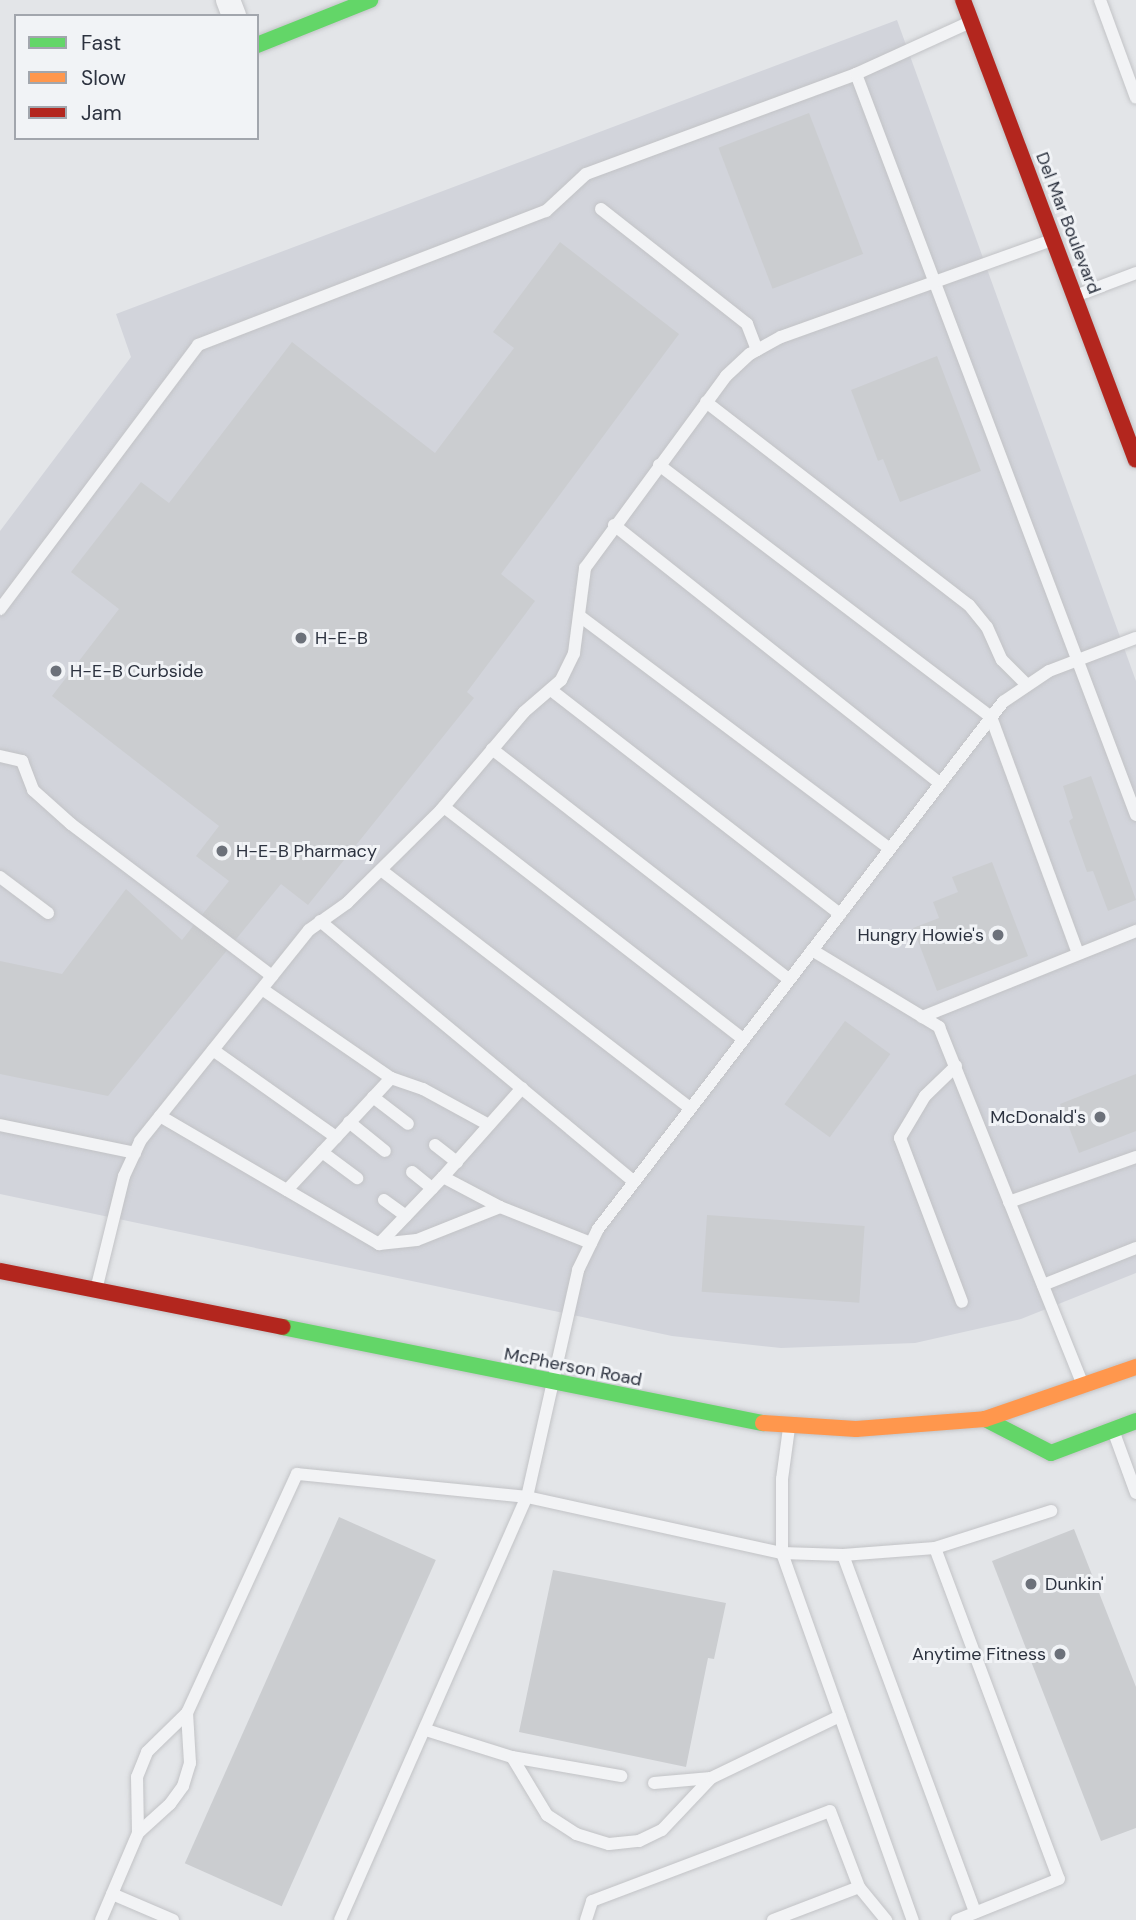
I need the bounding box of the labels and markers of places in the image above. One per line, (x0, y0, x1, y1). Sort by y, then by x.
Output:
place label: H-E-B (315, 627, 368, 649)
marker: H-E-B (293, 630, 309, 646)
place label: H-E-B Curbside (70, 660, 204, 682)
marker: H-E-B Curbside (48, 663, 64, 679)
place label: H-E-B Pharmacy (236, 840, 377, 862)
marker: H-E-B Pharmacy (214, 843, 230, 859)
place label: Hungry Howie's (858, 924, 984, 946)
marker: Hungry Howie's (990, 927, 1006, 943)
place label: McDonald's (990, 1106, 1086, 1128)
marker: McDonald's (1092, 1109, 1108, 1125)
place label: Dunkin' (1045, 1573, 1104, 1595)
marker: Dunkin' (1023, 1576, 1039, 1592)
place label: Anytime Fitness (912, 1643, 1046, 1665)
marker: Anytime Fitness (1052, 1646, 1068, 1662)

